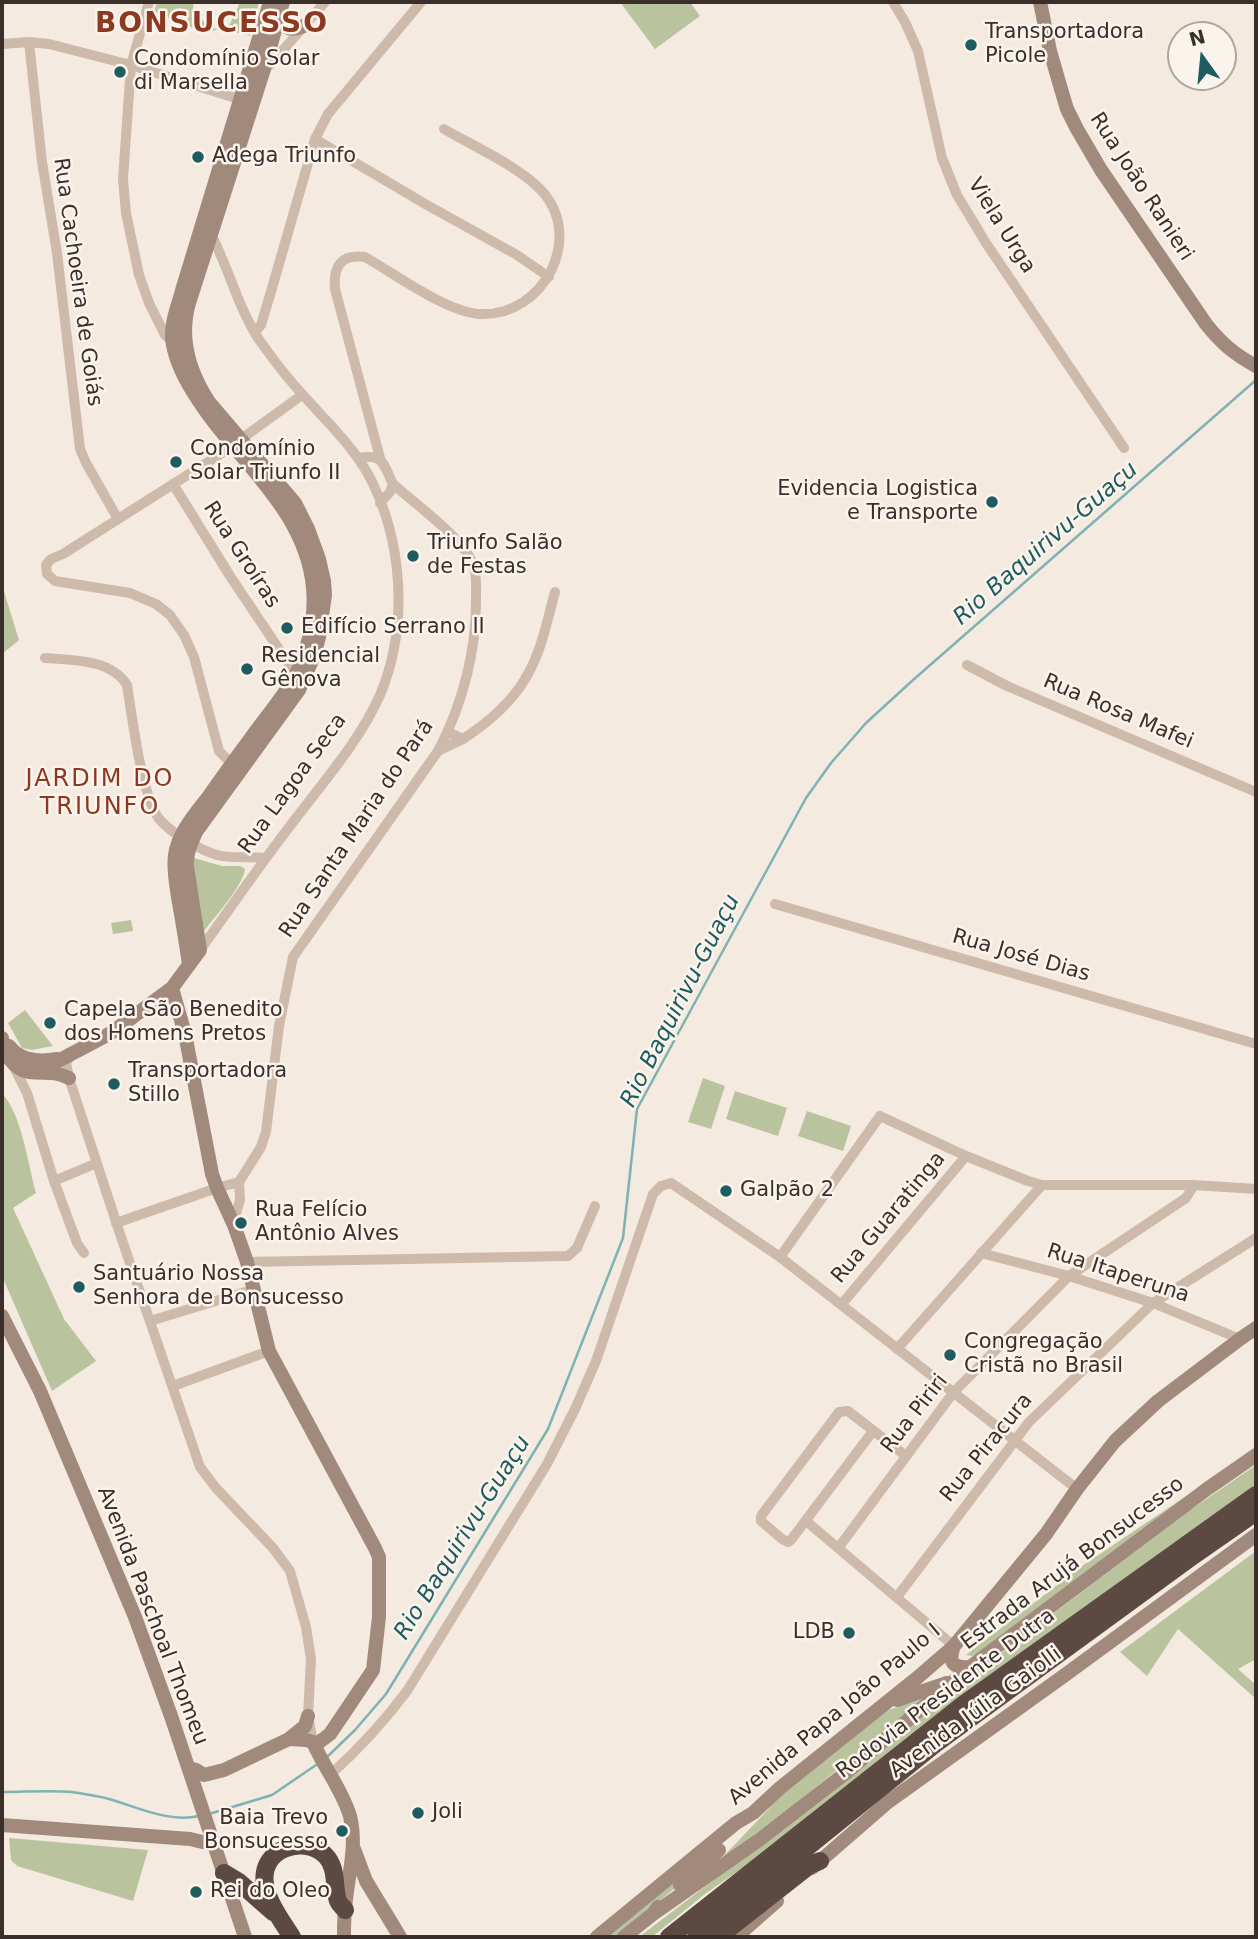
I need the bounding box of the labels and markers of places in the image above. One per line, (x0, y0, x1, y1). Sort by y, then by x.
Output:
place label: Transportadora Picole (985, 20, 1144, 70)
marker: Transportadora Picole (963, 37, 979, 53)
place label: Condomínio Solar di Marsella (134, 47, 319, 97)
marker: Condomínio Solar di Marsella (112, 64, 128, 80)
place label: Adega Triunfo (212, 144, 356, 170)
marker: Adega Triunfo (190, 149, 206, 165)
place label: Condomínio Solar Triunfo II (190, 437, 340, 487)
marker: Condomínio Solar Triunfo II (168, 454, 184, 470)
place label: Evidencia Logistica e Transporte (777, 477, 978, 527)
marker: Evidencia Logistica e Transporte (984, 494, 1000, 510)
place label: Triunfo Salão de Festas (427, 531, 562, 581)
marker: Triunfo Salão de Festas (405, 548, 421, 564)
place label: Edifício Serrano II (301, 615, 485, 641)
marker: Edifício Serrano II (279, 620, 295, 636)
place label: Residencial Gênova (261, 644, 380, 694)
marker: Residencial Gênova (239, 661, 255, 677)
place label: Capela São Benedito dos Homens Pretos (64, 998, 283, 1048)
marker: Capela São Benedito dos Homens Pretos (42, 1015, 58, 1031)
place label: Transportadora Stillo (128, 1059, 287, 1109)
marker: Transportadora Stillo (106, 1076, 122, 1092)
place label: Galpão 2 (740, 1178, 834, 1204)
marker: Galpão 2 (718, 1183, 734, 1199)
place label: Rua Felício Antônio Alves (255, 1198, 399, 1248)
marker: Rua Felício Antônio Alves (233, 1215, 249, 1231)
place label: Santuário Nossa Senhora de Bonsucesso (93, 1262, 344, 1312)
marker: Santuário Nossa Senhora de Bonsucesso (71, 1279, 87, 1295)
place label: Congregação Cristã no Brasil (964, 1330, 1123, 1380)
marker: Congregação Cristã no Brasil (942, 1347, 958, 1363)
place label: LDB (793, 1620, 835, 1646)
marker: LDB (841, 1625, 857, 1641)
place label: Joli (432, 1800, 463, 1826)
marker: Joli (410, 1805, 426, 1821)
place label: Baia Trevo Bonsucesso (204, 1806, 328, 1856)
marker: Baia Trevo Bonsucesso (334, 1823, 350, 1839)
place label: Rei do Oleo (210, 1879, 330, 1905)
marker: Rei do Oleo (188, 1884, 204, 1900)

